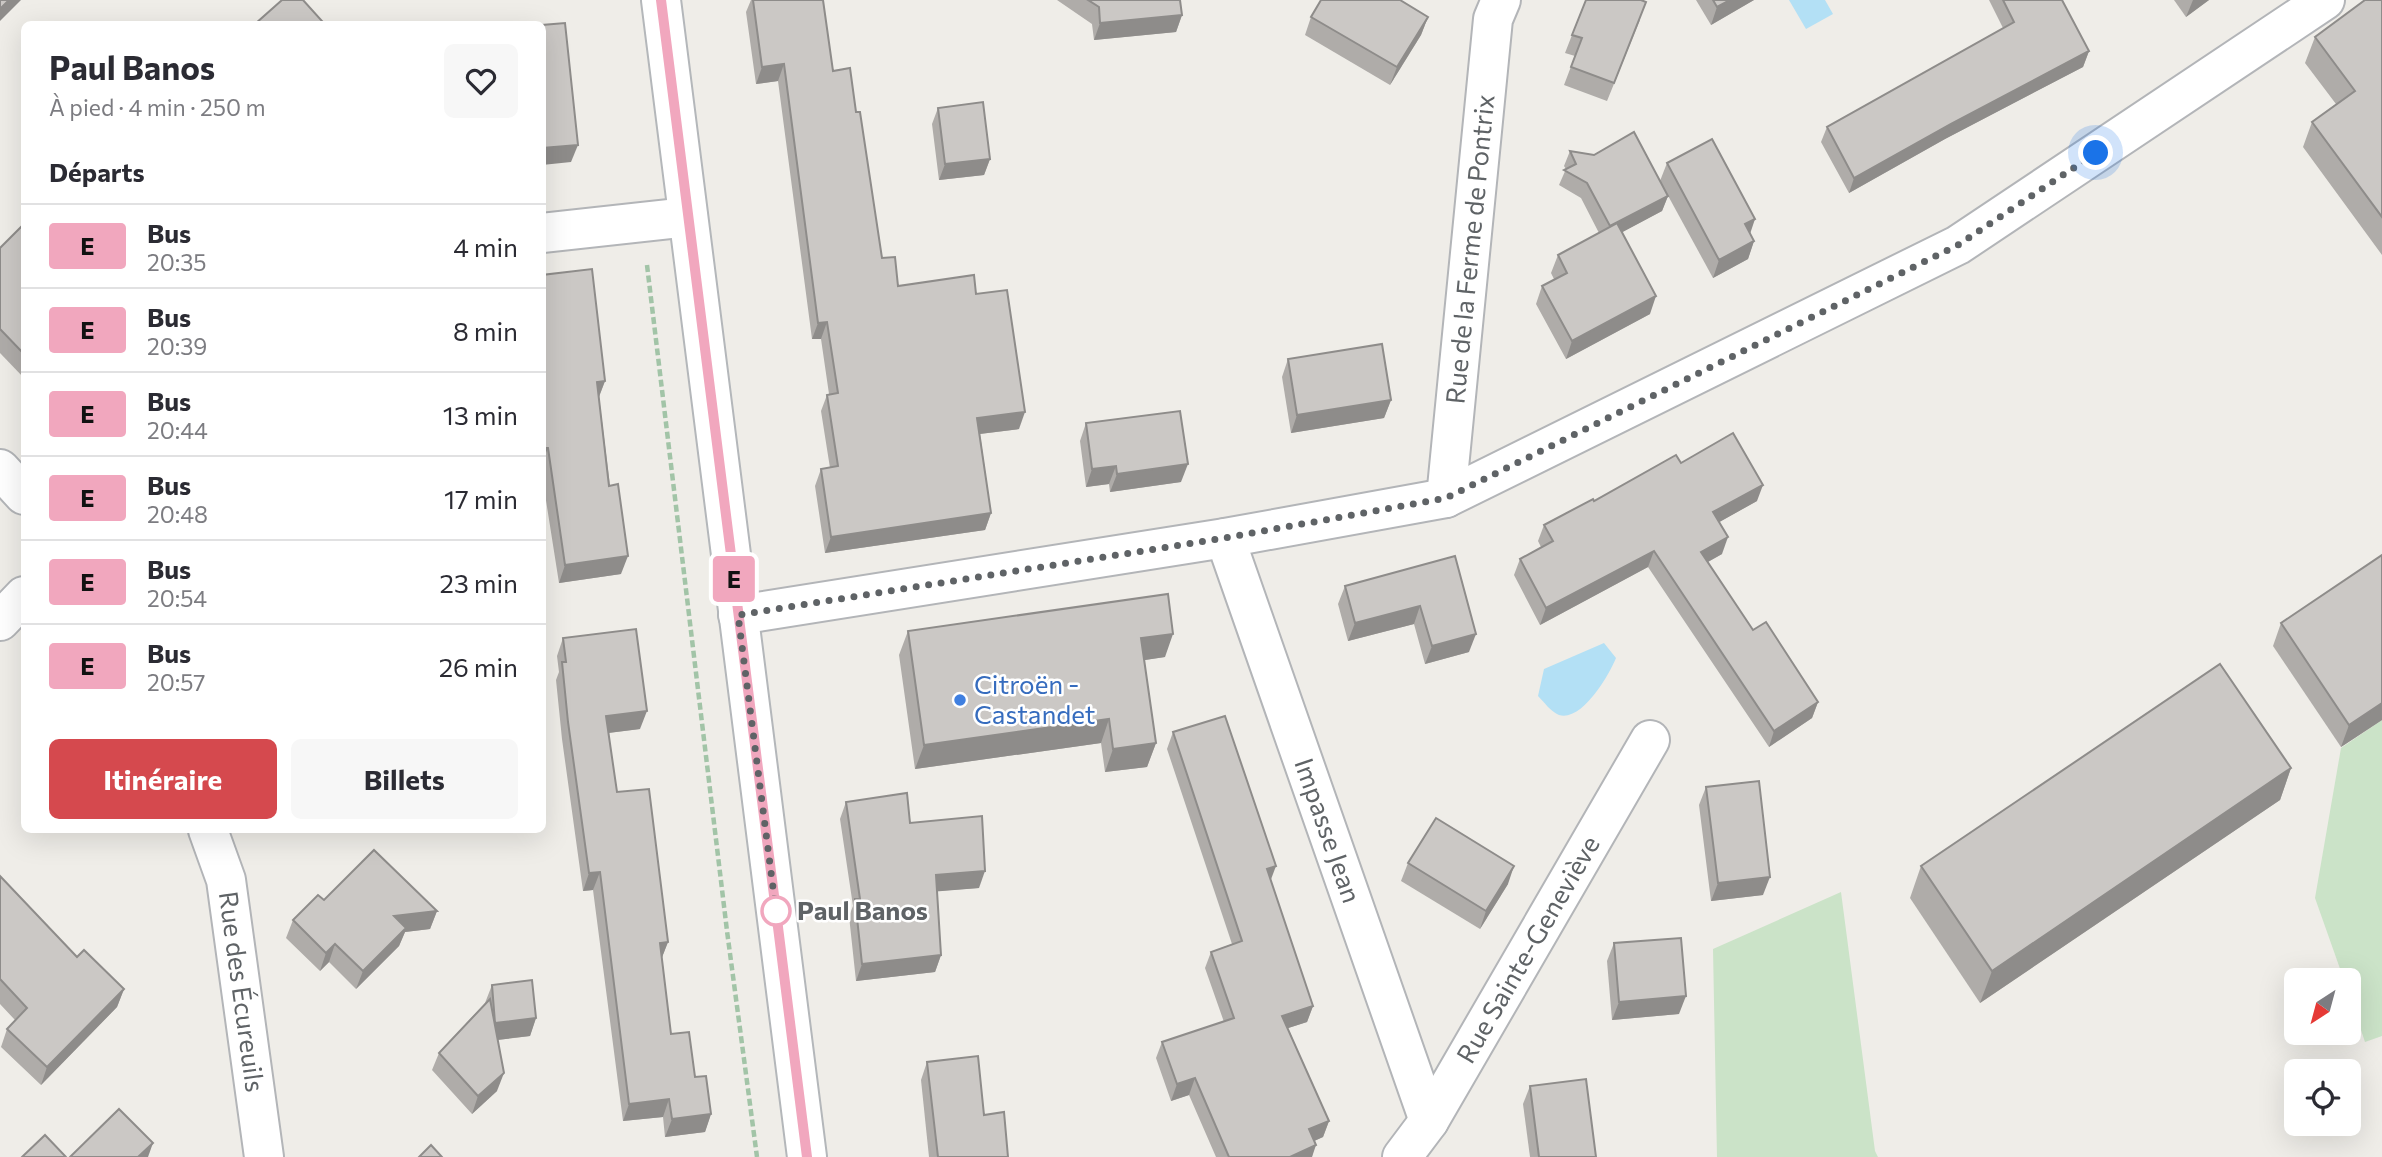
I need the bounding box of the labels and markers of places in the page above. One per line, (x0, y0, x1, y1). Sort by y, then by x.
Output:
place label: Citroën - Castandet (974, 668, 1096, 729)
marker: Citroën - Castandet (952, 692, 968, 708)
place label: Paul Banos (797, 894, 928, 925)
marker: Paul Banos (761, 896, 791, 926)

